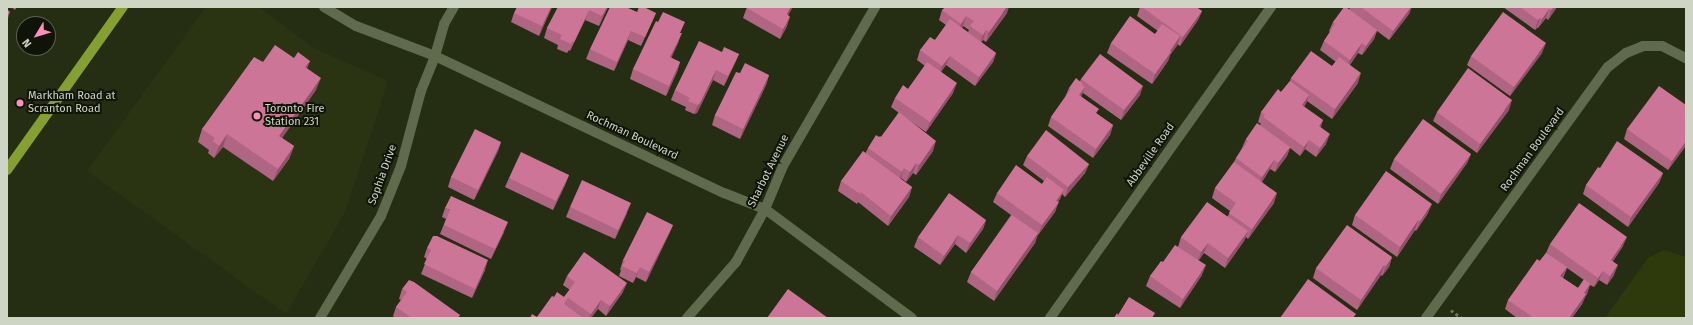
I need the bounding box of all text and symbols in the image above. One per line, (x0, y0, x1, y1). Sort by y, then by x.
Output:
north arrow (16, 16, 56, 56)
text: N (20, 36, 34, 50)
place label: Markham Road at Scranton Road (28, 90, 115, 116)
marker: Markham Road at Scranton Road (15, 98, 25, 108)
place label: Toronto Fire Station 231 (265, 103, 324, 129)
street label: Rochman Boulevard (1498, 106, 1568, 194)
street label: Rochman Boulevard (584, 109, 680, 163)
marker: Toronto Fire Station 231 (252, 111, 262, 121)
street label: Abbeville Road (1124, 121, 1178, 189)
street label: Sharbot Avenue (746, 133, 792, 209)
street label: Sophia Drive (366, 143, 400, 207)

